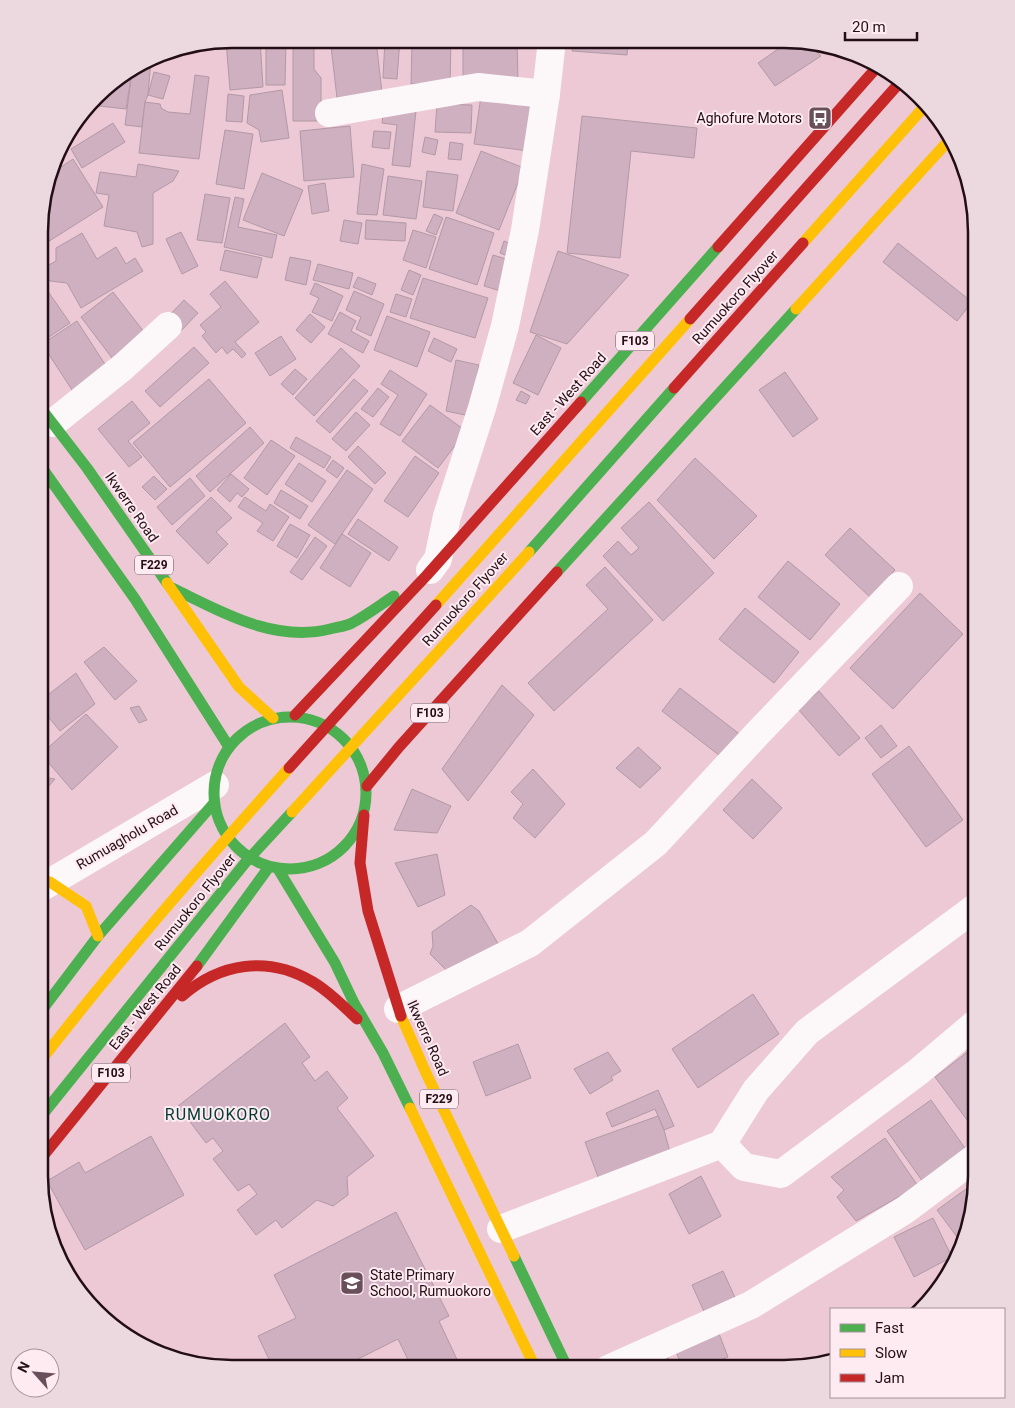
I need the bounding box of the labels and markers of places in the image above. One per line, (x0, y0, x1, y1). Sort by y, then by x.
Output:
bus stop icon: Aghofure Motors (807, 105, 833, 131)
place label: Aghofure Motors (697, 110, 802, 126)
place label: State Primary School, Rumuokoro (370, 1267, 491, 1299)
school or university icon: State Primary School, Rumuokoro (339, 1270, 365, 1296)

